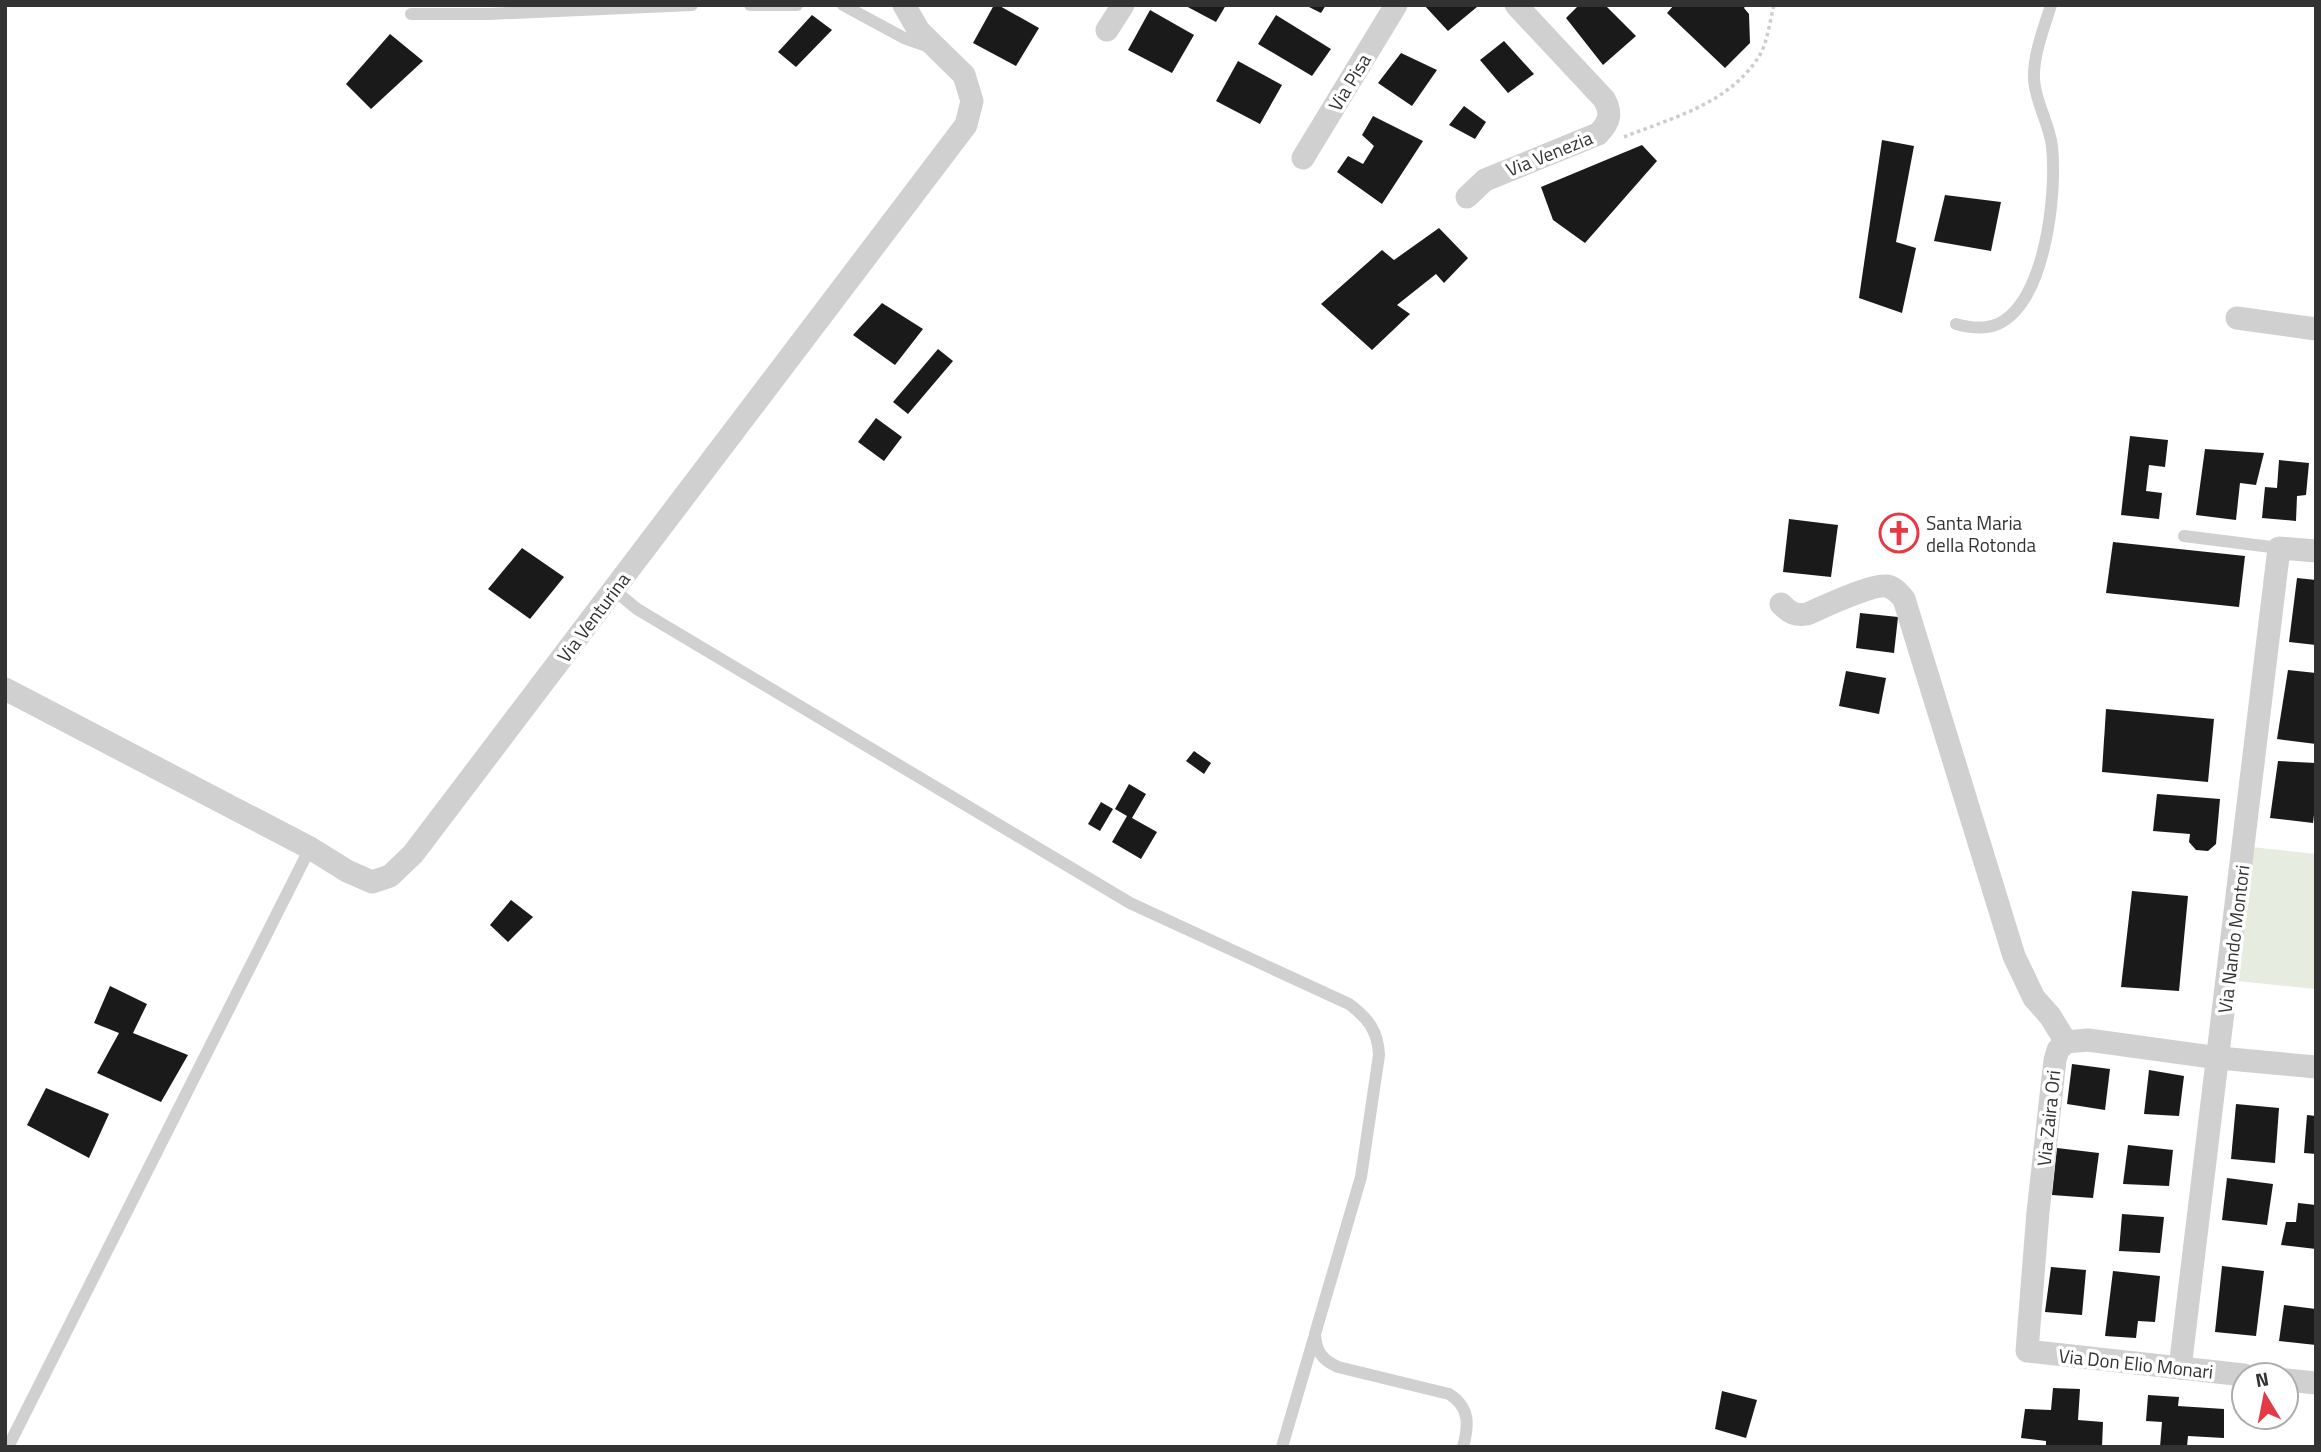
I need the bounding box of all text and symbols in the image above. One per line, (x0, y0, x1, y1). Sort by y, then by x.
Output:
street label: Via Pisa (1320, 47, 1378, 116)
street label: Via Venezia (1501, 122, 1597, 184)
place label: Santa Maria della Rotonda (1926, 508, 2037, 559)
church icon: Santa Maria della Rotonda (1878, 512, 1920, 554)
street label: Via Venturina (549, 565, 637, 668)
street label: Via Nando Montori (2210, 863, 2256, 1015)
street label: Via Zaira Ori (2029, 1069, 2067, 1167)
street label: Via Don Elio Monari (2057, 1340, 2215, 1386)
north arrow (2230, 1361, 2300, 1431)
text: N (2253, 1363, 2271, 1394)

